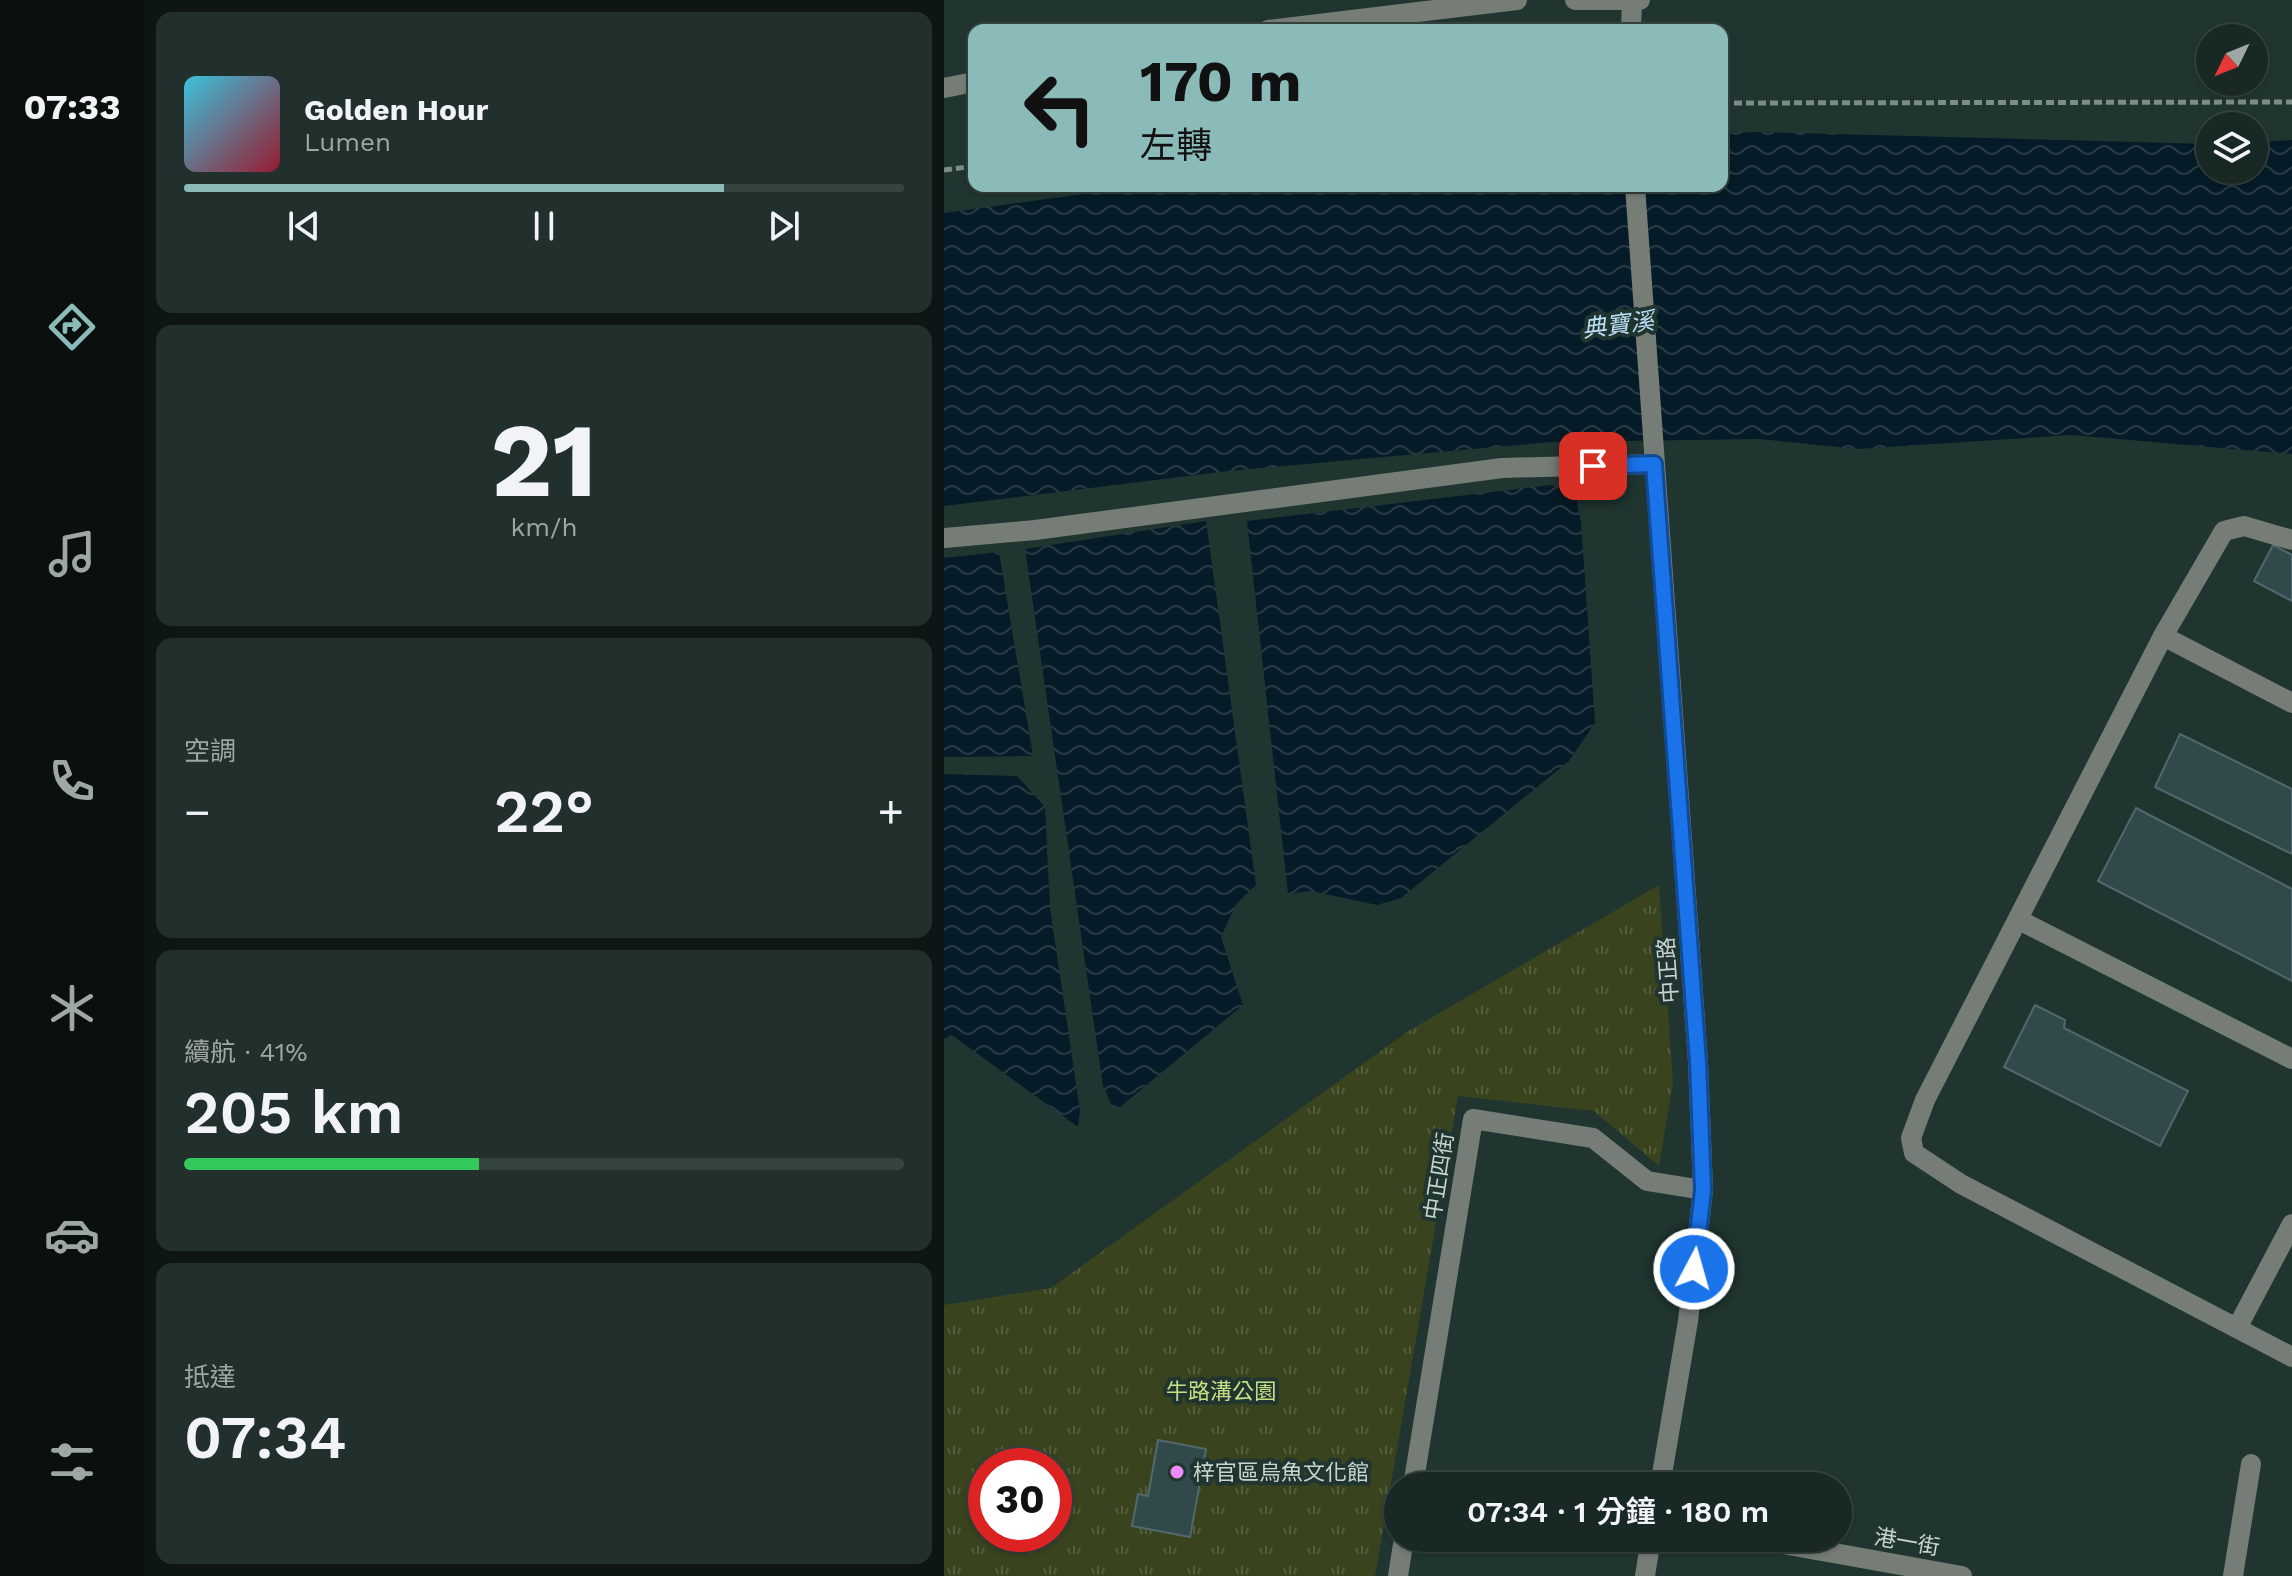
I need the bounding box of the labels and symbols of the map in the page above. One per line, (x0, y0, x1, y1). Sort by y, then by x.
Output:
north arrow (2196, 24, 2268, 96)
water label: 典寶溪 (1581, 306, 1658, 343)
pin (1559, 432, 1627, 500)
street label: 中正路 (1653, 936, 1683, 1004)
street label: 中正四街 (1420, 1131, 1458, 1221)
position arrow (1652, 1227, 1736, 1311)
park label: 牛路溝公園 (1166, 1379, 1276, 1404)
speed limit sign: 30 (968, 1448, 1072, 1552)
place label: 梓官區烏魚文化館 (1193, 1460, 1369, 1485)
marker: 梓官區烏魚文化館 (1168, 1463, 1186, 1481)
street label: 港一街 (1872, 1524, 1942, 1560)

